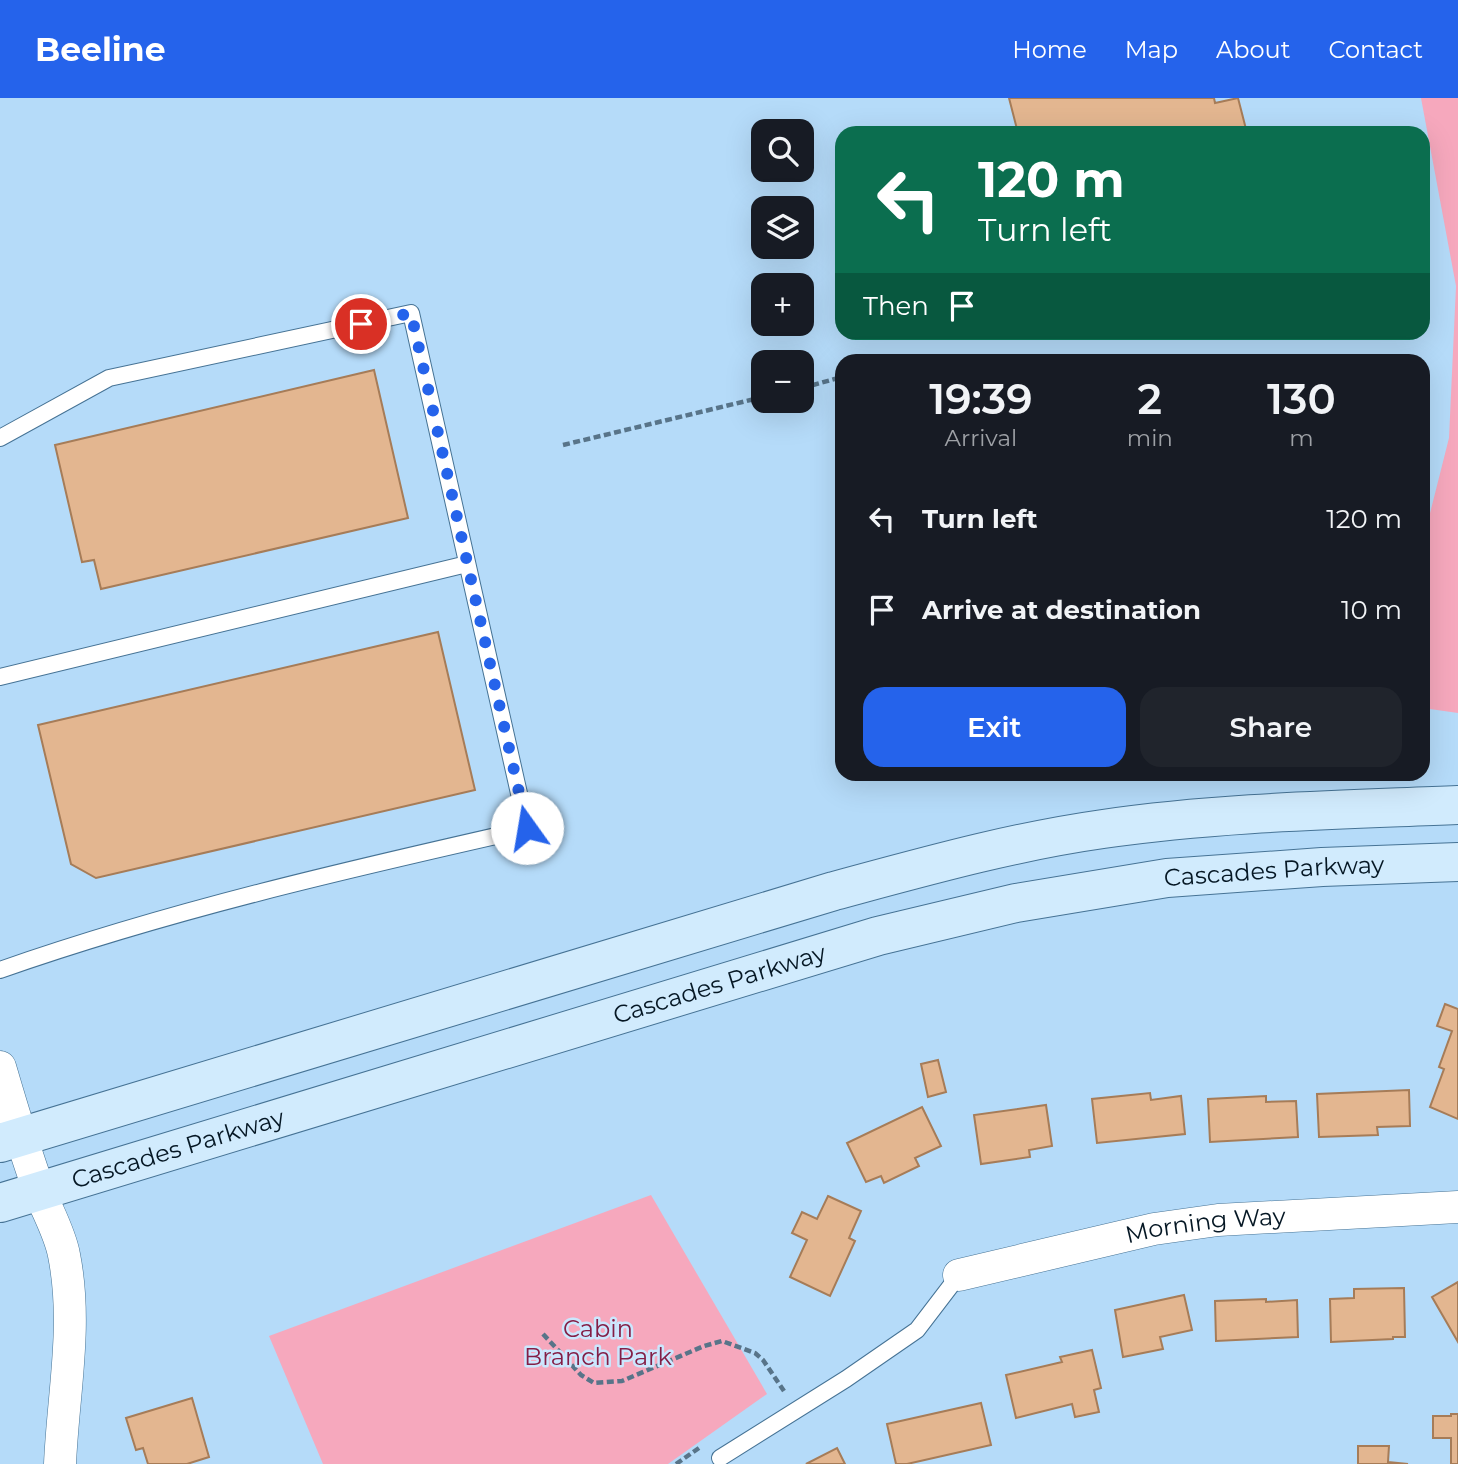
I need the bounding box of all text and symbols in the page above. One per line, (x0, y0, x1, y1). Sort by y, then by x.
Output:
text: Beeline (35, 29, 166, 69)
text: Home (1012, 35, 1087, 64)
text: Map (1125, 35, 1178, 64)
text: About (1216, 35, 1290, 64)
text: Contact (1328, 35, 1423, 64)
map controls (751, 119, 814, 413)
button: search (751, 119, 814, 182)
text: 120 m (978, 150, 1125, 209)
icon: left (863, 154, 954, 245)
button: layers (751, 196, 814, 259)
text: Turn left (978, 210, 1112, 249)
button: + (751, 273, 814, 336)
icon: arrive (943, 287, 981, 325)
text: Then (863, 290, 929, 322)
pin (331, 294, 391, 354)
icon: arrive (342, 305, 380, 343)
button: − (751, 350, 814, 413)
text: 19:39 (929, 373, 1033, 425)
text: 2 (1138, 373, 1162, 425)
text: 130 (1267, 373, 1336, 425)
text: Arrival (945, 424, 1017, 452)
text: min (1127, 424, 1173, 452)
text: m (1289, 424, 1314, 452)
icon: left (863, 500, 901, 538)
text: Turn left (922, 503, 1038, 535)
text: 120 m (1326, 503, 1402, 535)
icon: arrive (863, 591, 901, 629)
text: Arrive at destination (922, 594, 1201, 626)
text: 10 m (1341, 594, 1402, 626)
button: Exit (863, 687, 1126, 767)
button: Share (1140, 687, 1402, 767)
position arrow (490, 791, 564, 865)
street label: Cascades Parkway (1163, 850, 1385, 892)
street label: Cascades Parkway (609, 938, 829, 1030)
street label: Cascades Parkway (68, 1102, 288, 1194)
street label: Morning Way (1122, 1201, 1286, 1249)
park label: Cabin Branch Park (524, 1314, 673, 1371)

